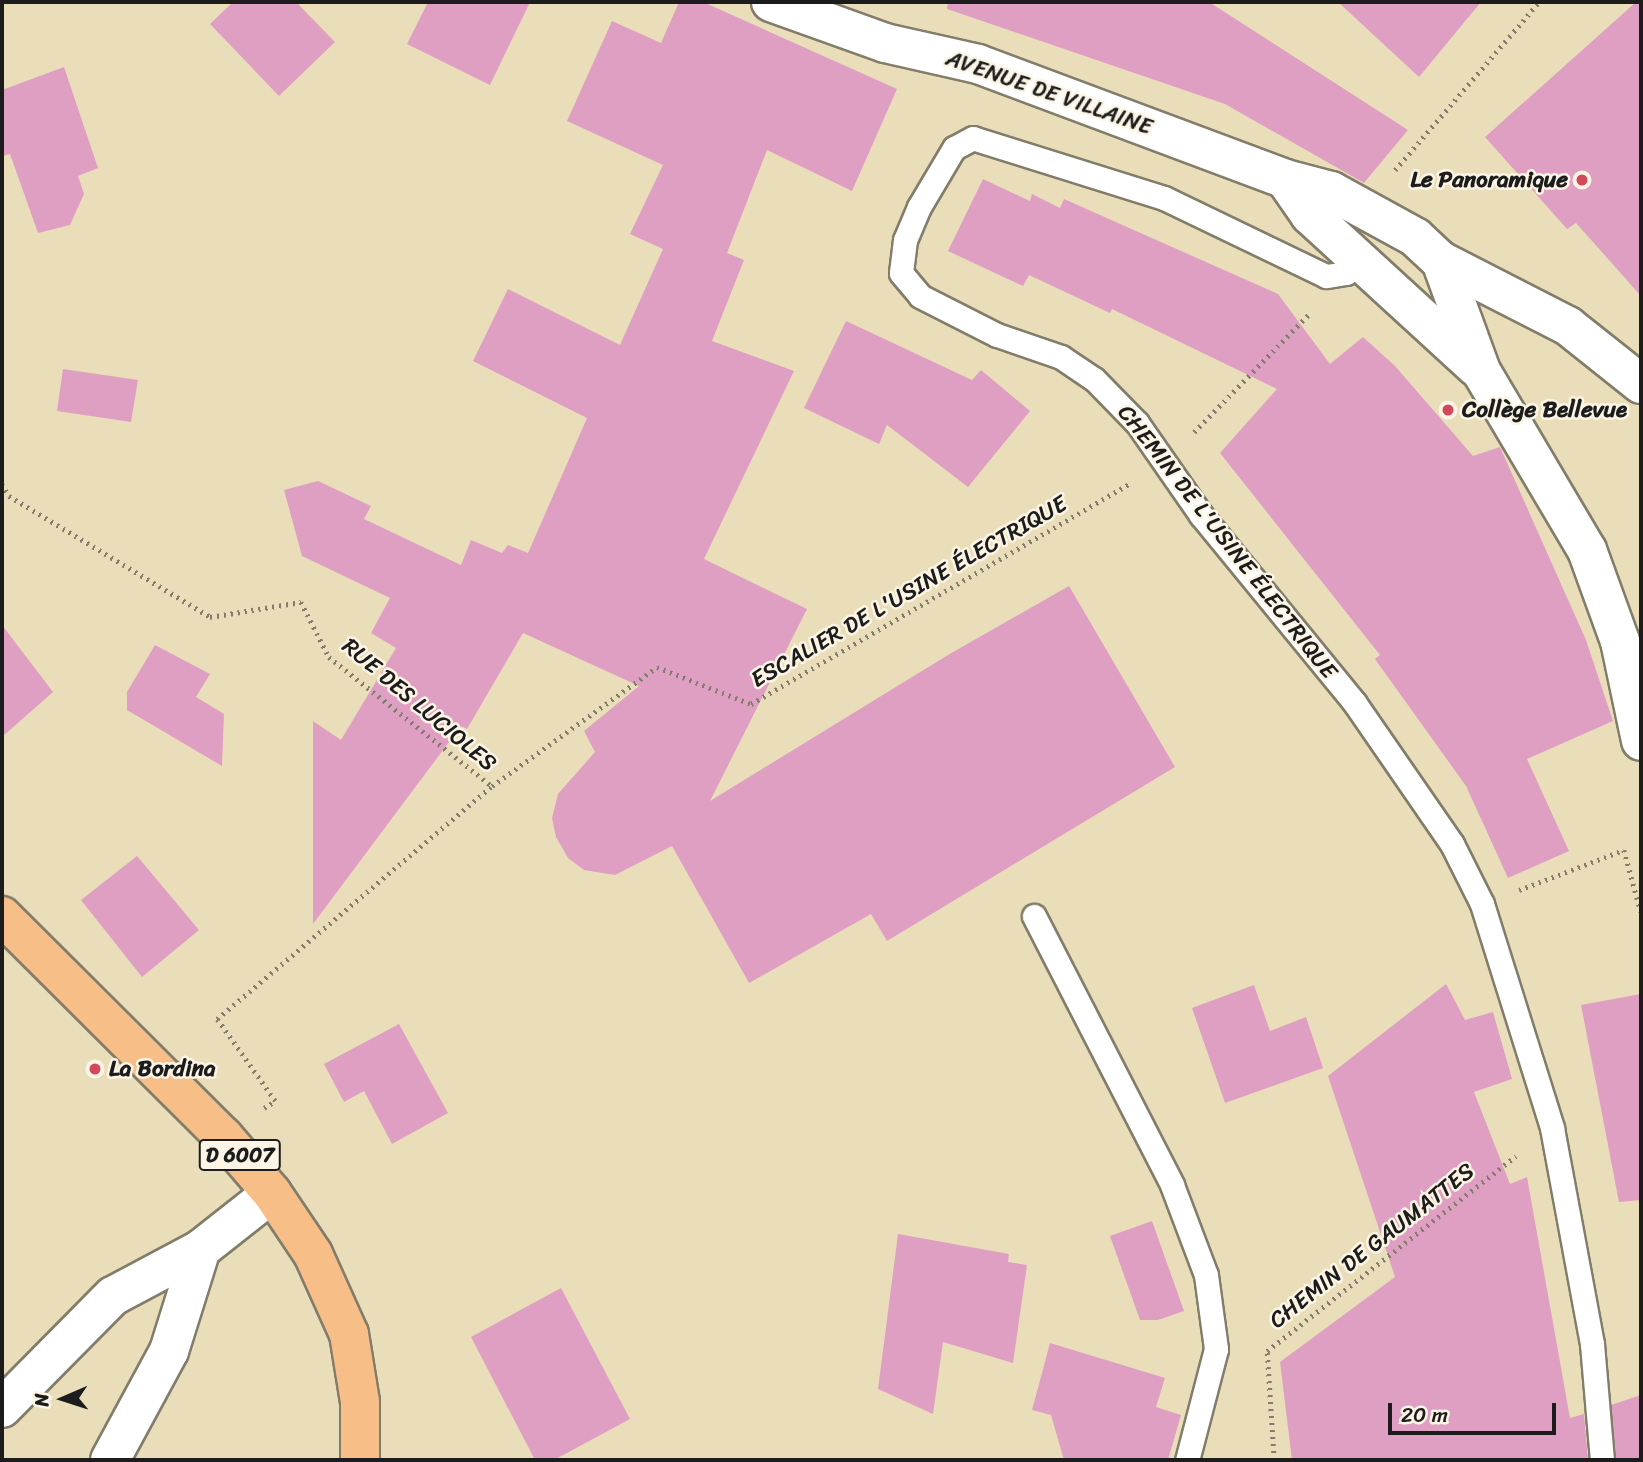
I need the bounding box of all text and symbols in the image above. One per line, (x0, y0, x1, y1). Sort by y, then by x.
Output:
street label: AVENUE DE VILLAINE (941, 44, 1157, 142)
place label: Le Panoramique (1410, 166, 1568, 194)
marker: Le Panoramique (1574, 172, 1590, 188)
place label: Collège Bellevue (1462, 396, 1628, 424)
street label: CHEMIN DE L'USINE ÉLECTRIQUE (1112, 400, 1342, 684)
marker: Collège Bellevue (1440, 402, 1456, 418)
street label: ESCALIER DE L'USINE ÉLECTRIQUE (748, 491, 1070, 693)
street label: RUE DES LUCIOLES (335, 632, 503, 778)
place label: La Bordina (109, 1055, 215, 1083)
marker: La Bordina (87, 1061, 103, 1077)
road number: D 6007 (198, 1138, 282, 1172)
street label: CHEMIN DE GAUMATTES (1263, 1157, 1481, 1335)
north arrow (28, 1364, 98, 1434)
scale bar (1391, 1388, 1559, 1432)
text: N (25, 1393, 58, 1408)
text: 20 m (1401, 1396, 1448, 1434)

